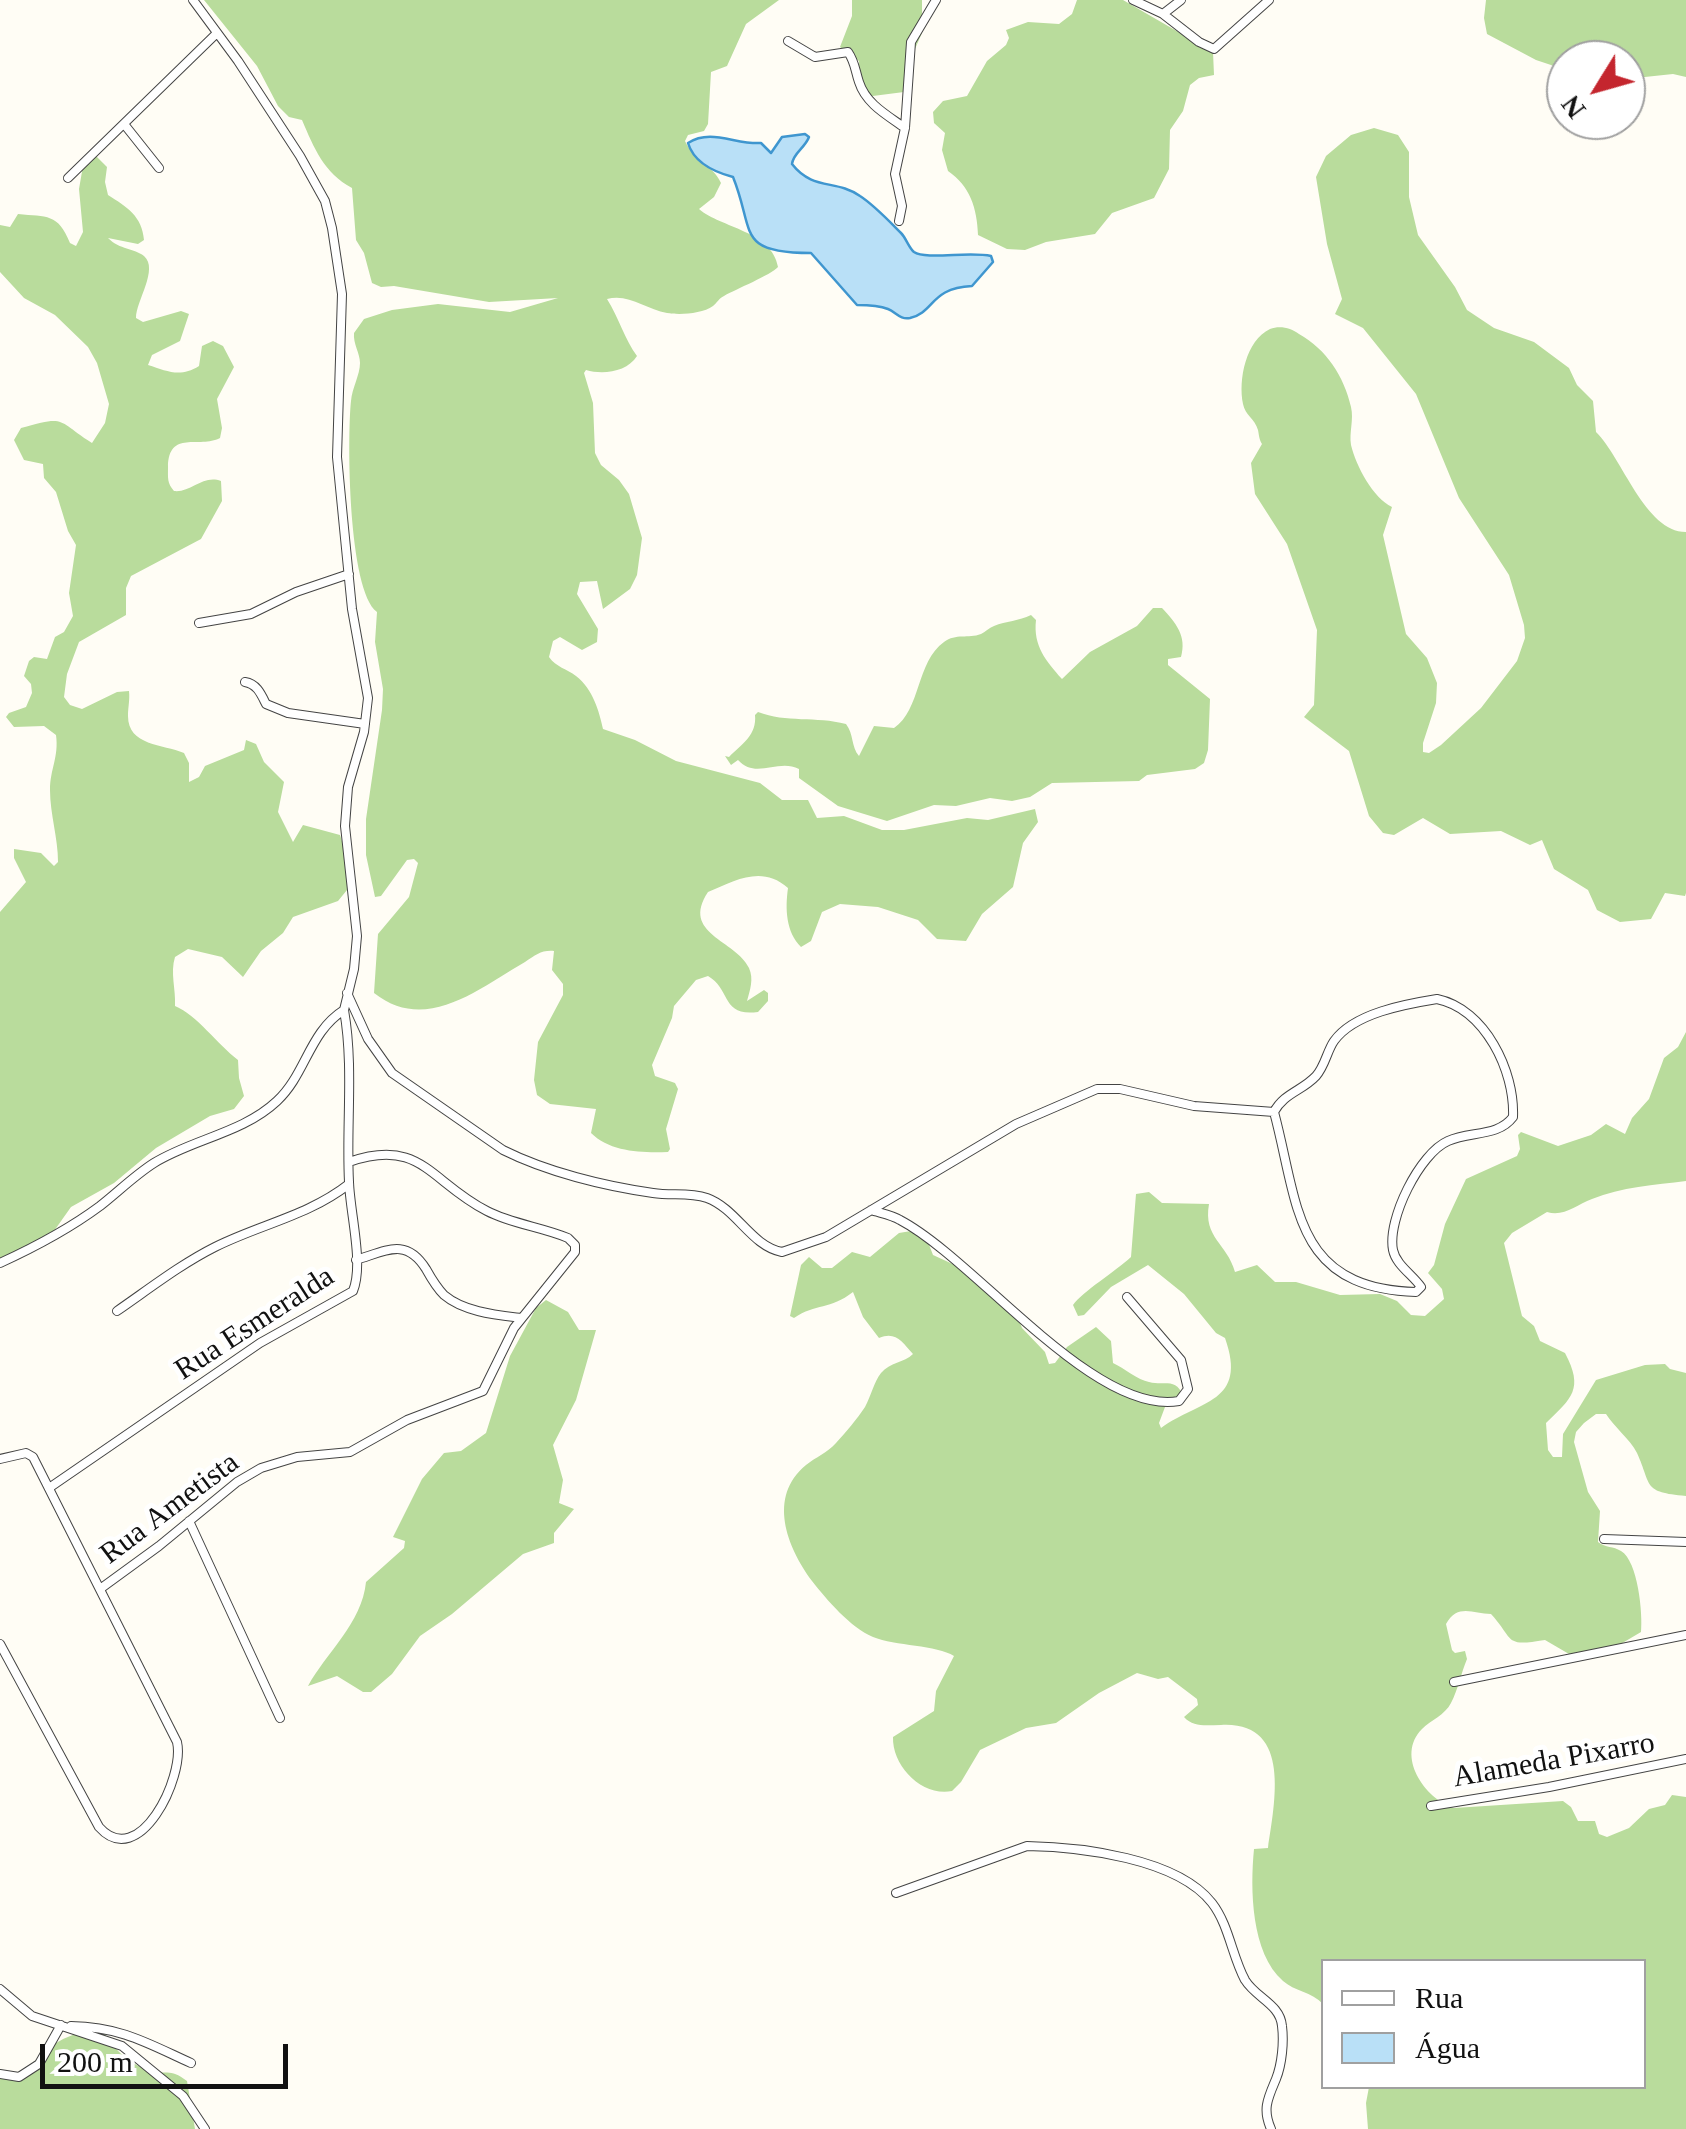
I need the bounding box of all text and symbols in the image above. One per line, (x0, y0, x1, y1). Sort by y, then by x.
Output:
north arrow (1546, 40, 1646, 140)
text: N (1555, 90, 1592, 125)
street label: Rua Esmeralda (169, 1259, 341, 1389)
street label: Rua Ametista (94, 1445, 246, 1573)
street label: Alameda Pixarro (1450, 1726, 1658, 1796)
legend (1321, 1959, 1646, 2089)
text: Rua (1415, 1981, 1463, 2014)
scale bar (45, 2024, 292, 2086)
text: Água (1415, 2031, 1480, 2064)
text: 200 m (57, 2045, 133, 2078)

